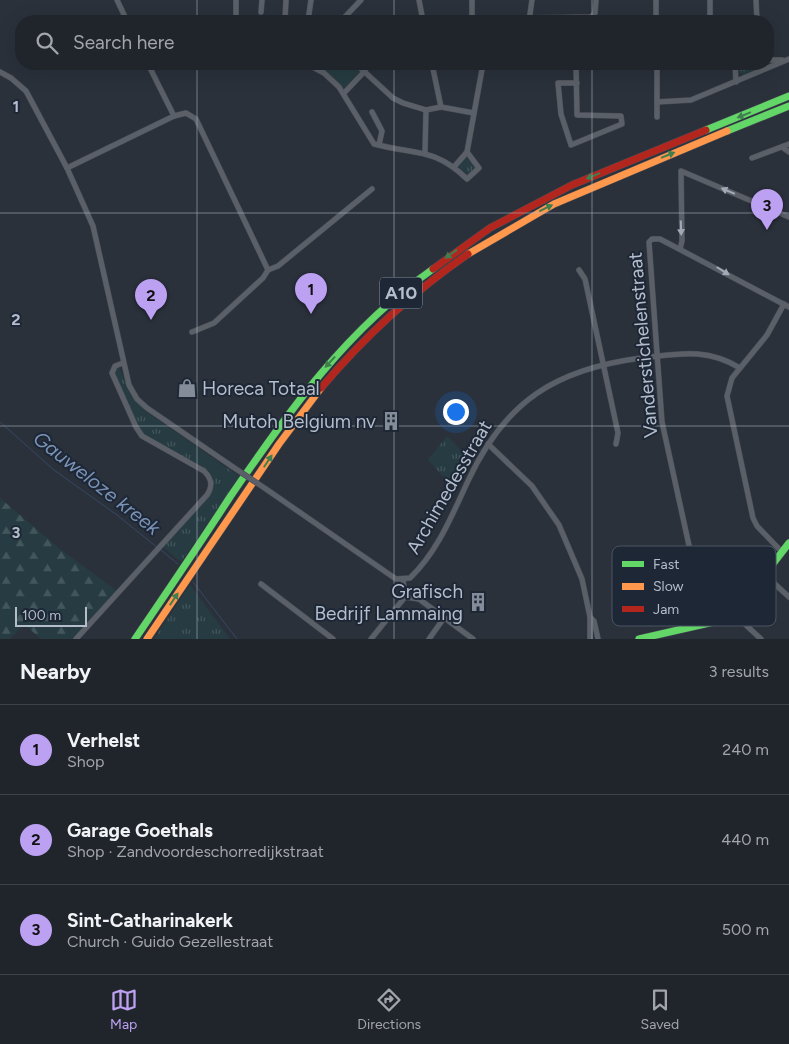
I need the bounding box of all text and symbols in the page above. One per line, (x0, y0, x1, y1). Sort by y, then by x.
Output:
search box (15, 15, 774, 70)
icon: search (33, 29, 61, 57)
text: Search here (73, 31, 175, 54)
text: 1 (13, 97, 19, 116)
one-way arrow (737, 111, 751, 119)
one-way arrow (661, 151, 676, 159)
one-way arrow (585, 172, 600, 180)
one-way arrow (721, 187, 735, 195)
pin: 3 (751, 189, 783, 230)
one-way arrow (539, 204, 554, 213)
one-way arrow (678, 220, 686, 236)
one-way arrow (444, 249, 458, 259)
street label: Vanderstichelenstraat (623, 251, 663, 439)
one-way arrow (717, 267, 730, 276)
pin: 1 (295, 273, 327, 314)
road number: A10 (380, 278, 422, 308)
pin: 2 (135, 279, 167, 320)
text: 2 (11, 310, 21, 329)
one-way arrow (324, 355, 336, 367)
shop icon: Horeca Totaal (176, 377, 198, 399)
place label: Horeca Totaal (202, 377, 320, 400)
your location (443, 399, 469, 425)
place label: Mutoh Belgium nv (222, 410, 376, 433)
building icon: Mutoh Belgium nv (380, 410, 402, 432)
street label: Archimedesstraat (401, 416, 497, 558)
water label: Gauweloze kreek (29, 426, 166, 541)
one-way arrow (263, 454, 273, 468)
text: 3 (12, 523, 21, 542)
legend (612, 546, 776, 626)
text: Fast (653, 556, 679, 573)
text: Slow (653, 578, 684, 595)
place label: Grafisch Bedrijf Lammaing (314, 580, 463, 625)
building icon: Grafisch Bedrijf Lammaing (467, 591, 489, 613)
one-way arrow (169, 592, 179, 605)
text: Jam (653, 601, 679, 618)
scale bar (15, 604, 88, 627)
text: 100 m (22, 607, 61, 624)
text: Nearby (20, 659, 91, 684)
text: 3 results (709, 662, 769, 681)
text: Verhelst (67, 729, 140, 752)
text: 1 (33, 740, 39, 759)
text: 240 m (722, 740, 769, 759)
text: Shop (67, 752, 105, 771)
text: Garage Goethals (67, 819, 213, 842)
text: 2 (31, 830, 41, 849)
text: 440 m (721, 830, 769, 849)
text: Shop · Zandvoordeschorredijkstraat (67, 842, 324, 861)
text: Sint-Catharinakerk (67, 909, 233, 932)
text: 3 (32, 920, 40, 939)
text: 500 m (722, 920, 769, 939)
text: Church · Guido Gezellestraat (67, 932, 273, 951)
tab: Map (110, 986, 138, 1033)
tab: Directions (357, 986, 421, 1033)
tab: Saved (641, 986, 679, 1033)

